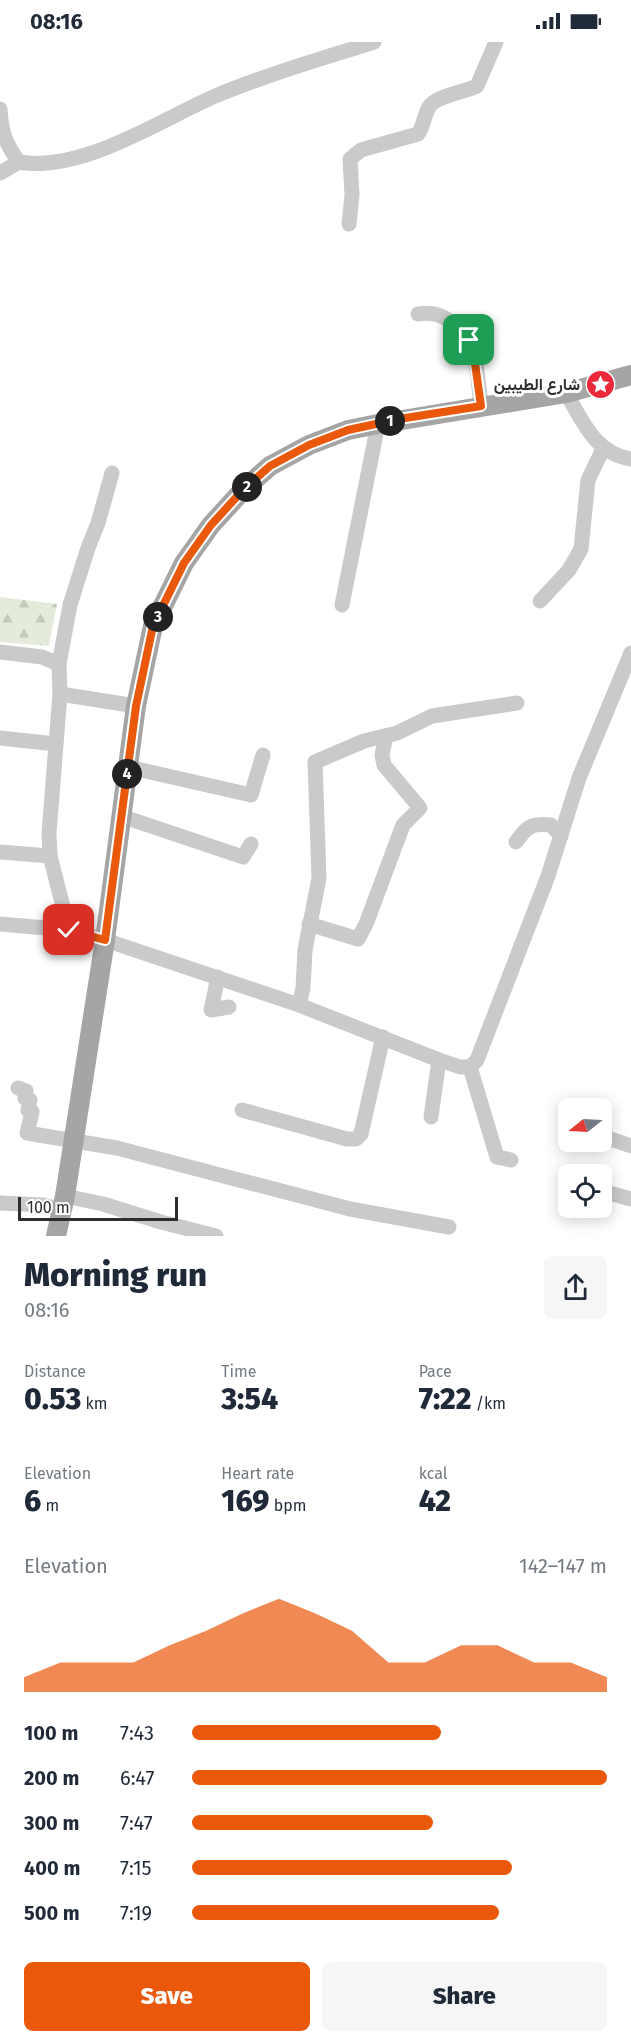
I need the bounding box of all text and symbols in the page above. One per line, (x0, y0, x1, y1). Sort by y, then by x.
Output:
text: 08:16 (30, 8, 83, 35)
pin (443, 314, 494, 365)
icon: arrive (452, 323, 485, 356)
place icon: شارع الطيبين (585, 368, 617, 400)
place label: شارع الطيبين (494, 375, 580, 395)
pin: 1 (375, 406, 405, 436)
text: 1 (386, 411, 394, 430)
pin: 2 (232, 472, 262, 502)
text: 2 (243, 477, 251, 496)
pin: 3 (143, 602, 173, 632)
text: 3 (154, 607, 162, 626)
pin: 4 (112, 759, 142, 789)
text: 4 (122, 764, 132, 783)
pin (43, 904, 94, 955)
icon: check (52, 913, 85, 946)
north arrow (558, 1098, 612, 1152)
map controls (558, 1098, 612, 1218)
button: locate (558, 1164, 612, 1218)
scale bar (18, 1194, 178, 1222)
text: 100 m (27, 1198, 70, 1217)
text: Morning run (24, 1255, 207, 1295)
button: share (544, 1256, 607, 1319)
text: 08:16 (24, 1298, 70, 1322)
text: Distance (24, 1362, 86, 1381)
text: Time (221, 1362, 257, 1381)
text: Pace (419, 1362, 452, 1381)
text: 0.53 (24, 1381, 81, 1417)
text: 3:54 (221, 1381, 278, 1417)
text: 7:22 (419, 1381, 472, 1417)
text: km (81, 1394, 107, 1413)
text: /km (472, 1394, 506, 1413)
text: Elevation (24, 1464, 91, 1483)
text: Heart rate (221, 1464, 294, 1483)
text: kcal (419, 1464, 447, 1483)
text: 6 (24, 1483, 41, 1519)
text: 169 (221, 1483, 269, 1519)
text: 42 (419, 1483, 451, 1519)
text: m (41, 1496, 59, 1515)
text: bpm (269, 1496, 306, 1515)
text: Elevation (24, 1554, 108, 1578)
text: 142–147 m (519, 1554, 607, 1578)
text: 100 m (24, 1721, 78, 1745)
text: 7:43 (120, 1721, 154, 1745)
text: 200 m (24, 1766, 79, 1790)
text: 6:47 (120, 1766, 154, 1790)
text: 300 m (24, 1811, 79, 1835)
text: 7:47 (120, 1811, 153, 1835)
text: 400 m (24, 1856, 80, 1880)
text: 7:15 (120, 1856, 152, 1880)
text: 500 m (24, 1901, 80, 1925)
text: 7:19 (120, 1901, 152, 1925)
button: Save (24, 1962, 310, 2031)
button: Share (322, 1962, 607, 2031)

